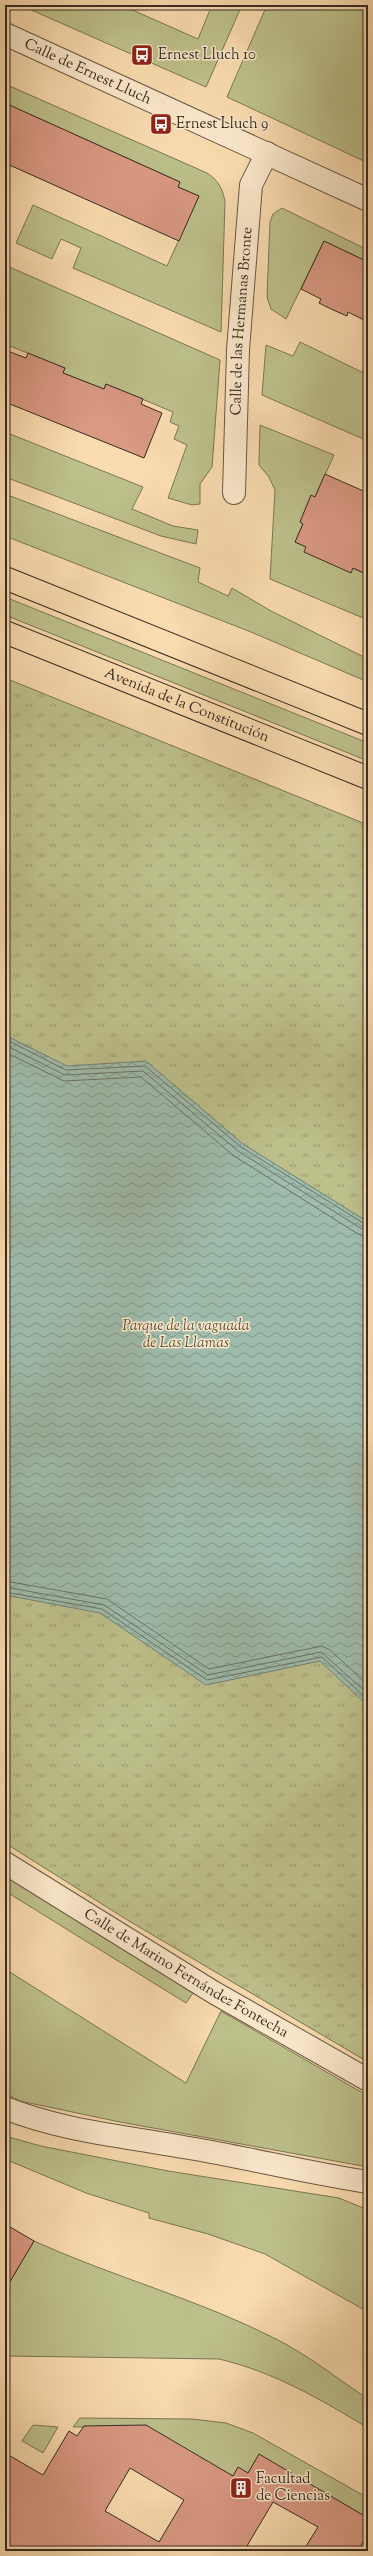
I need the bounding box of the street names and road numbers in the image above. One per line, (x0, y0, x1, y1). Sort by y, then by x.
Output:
street label: Calle de Ernest Lluch (21, 34, 155, 110)
street label: Calle de las Hermanas Bronte (226, 226, 258, 416)
street label: Avenida de la Constitución (101, 663, 273, 748)
street label: Calle de Marino Fernández Fontecha (80, 1904, 292, 2043)

